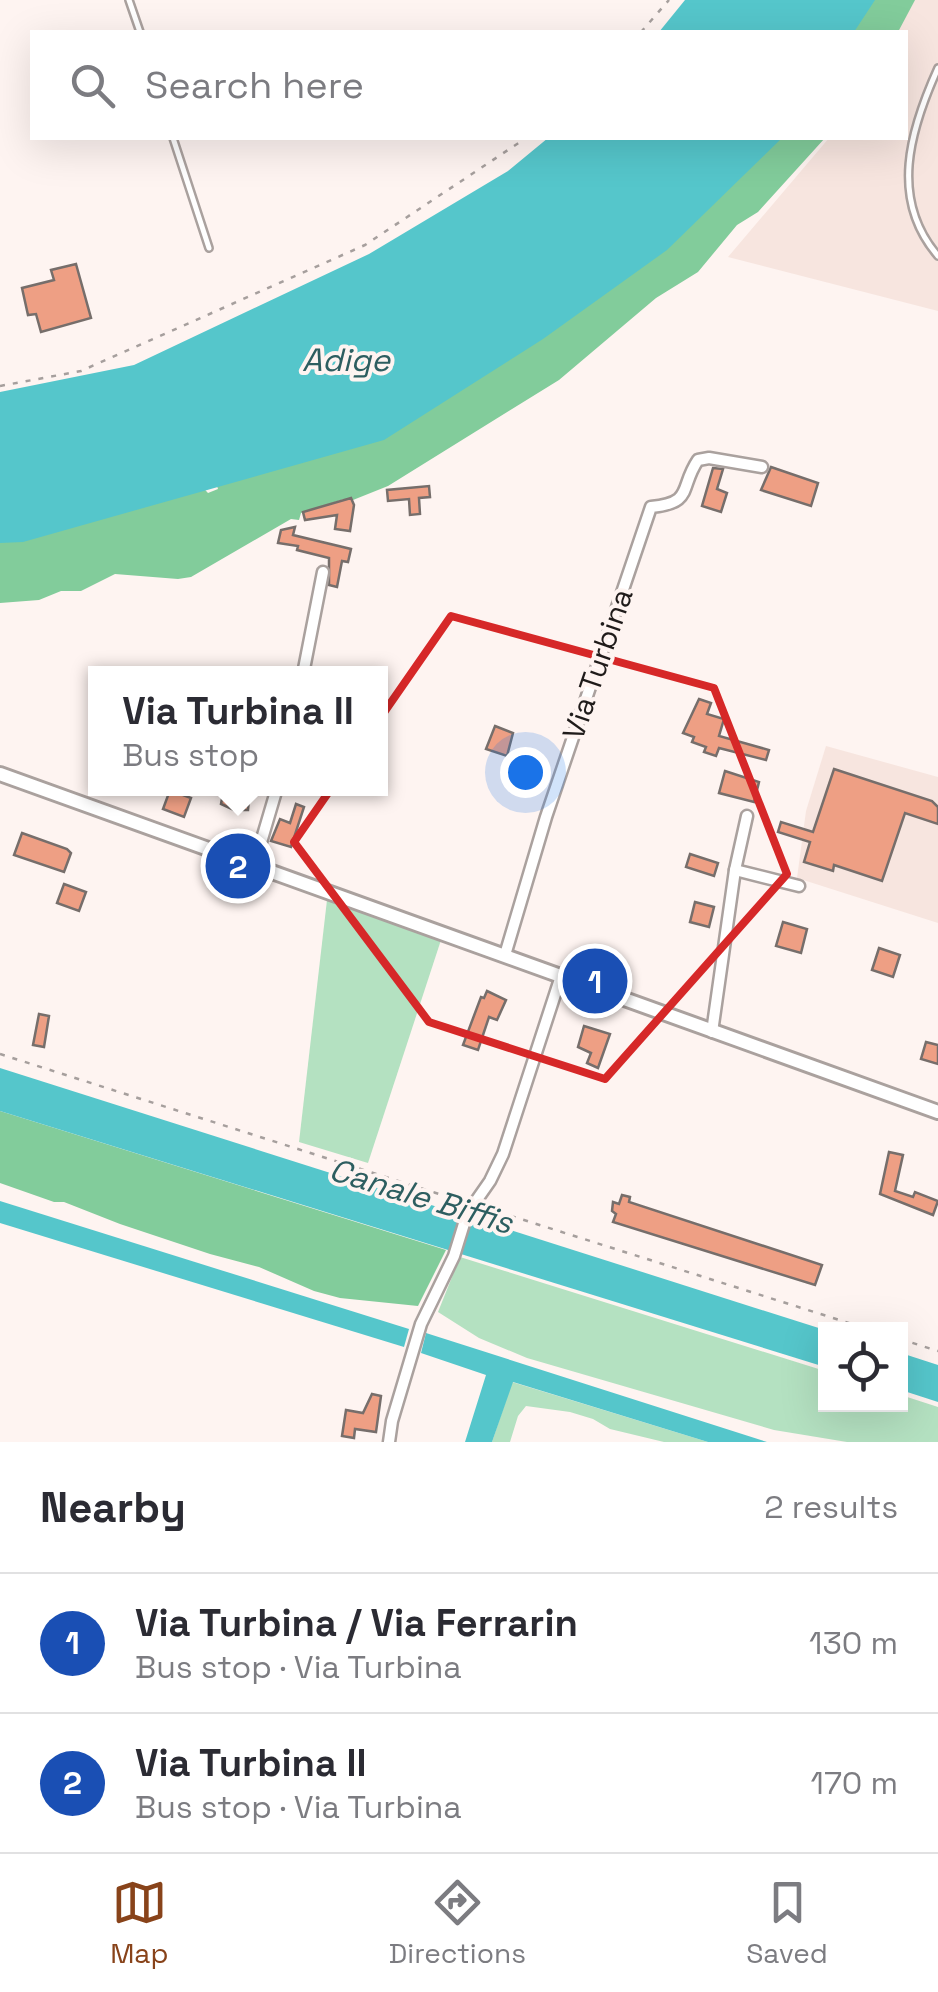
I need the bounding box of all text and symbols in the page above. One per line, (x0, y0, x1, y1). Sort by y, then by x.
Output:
search box (30, 30, 908, 140)
icon: search (65, 58, 120, 113)
text: Search here (145, 61, 364, 109)
water label: Adige (302, 340, 391, 380)
street label: Via Turbina (553, 583, 642, 745)
popup (88, 666, 388, 796)
text: Via Turbina II (122, 687, 354, 735)
text: Bus stop (122, 735, 259, 775)
your location (500, 747, 551, 798)
pin: 2 (206, 828, 270, 904)
pin: 1 (562, 944, 628, 1018)
water label: Canale Biffis (325, 1149, 518, 1243)
map controls (818, 1322, 908, 1412)
button: locate (818, 1322, 908, 1412)
text: Nearby (40, 1481, 186, 1534)
text: 2 results (764, 1487, 898, 1527)
text: Via Turbina / Via Ferrarin (135, 1599, 578, 1647)
text: 1 (65, 1623, 80, 1663)
text: 130 m (809, 1623, 898, 1663)
text: Bus stop · Via Turbina (135, 1647, 462, 1687)
text: Via Turbina II (135, 1739, 367, 1787)
text: 2 (63, 1763, 82, 1803)
text: 170 m (811, 1763, 898, 1803)
text: Bus stop · Via Turbina (135, 1787, 462, 1827)
tab: Map (110, 1875, 168, 1971)
tab: Directions (389, 1875, 526, 1971)
tab: Saved (746, 1875, 828, 1971)

